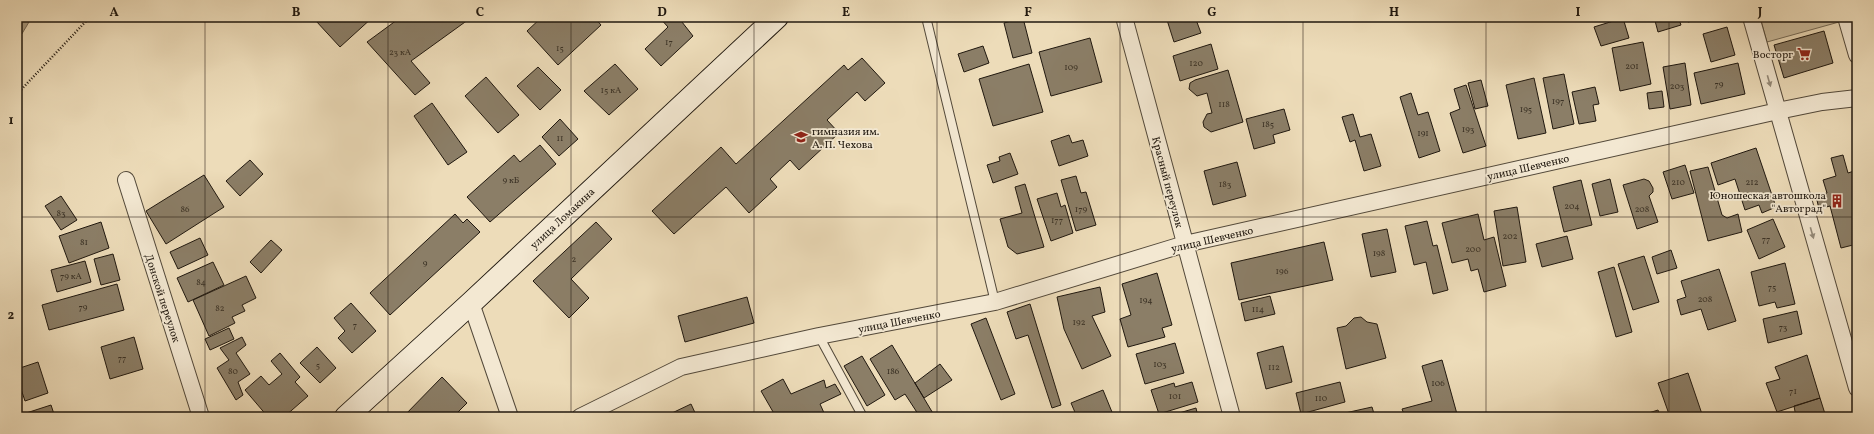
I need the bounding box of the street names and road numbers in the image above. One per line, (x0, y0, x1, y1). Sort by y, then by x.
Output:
street label: Красный переулок (1147, 135, 1186, 230)
street label: улица Шевченко (1486, 152, 1571, 185)
street label: улица Ломакина (527, 185, 599, 253)
street label: улица Шевченко (1170, 224, 1255, 257)
street label: Донской переулок (140, 252, 183, 345)
street label: улица Шевченко (857, 307, 942, 338)

